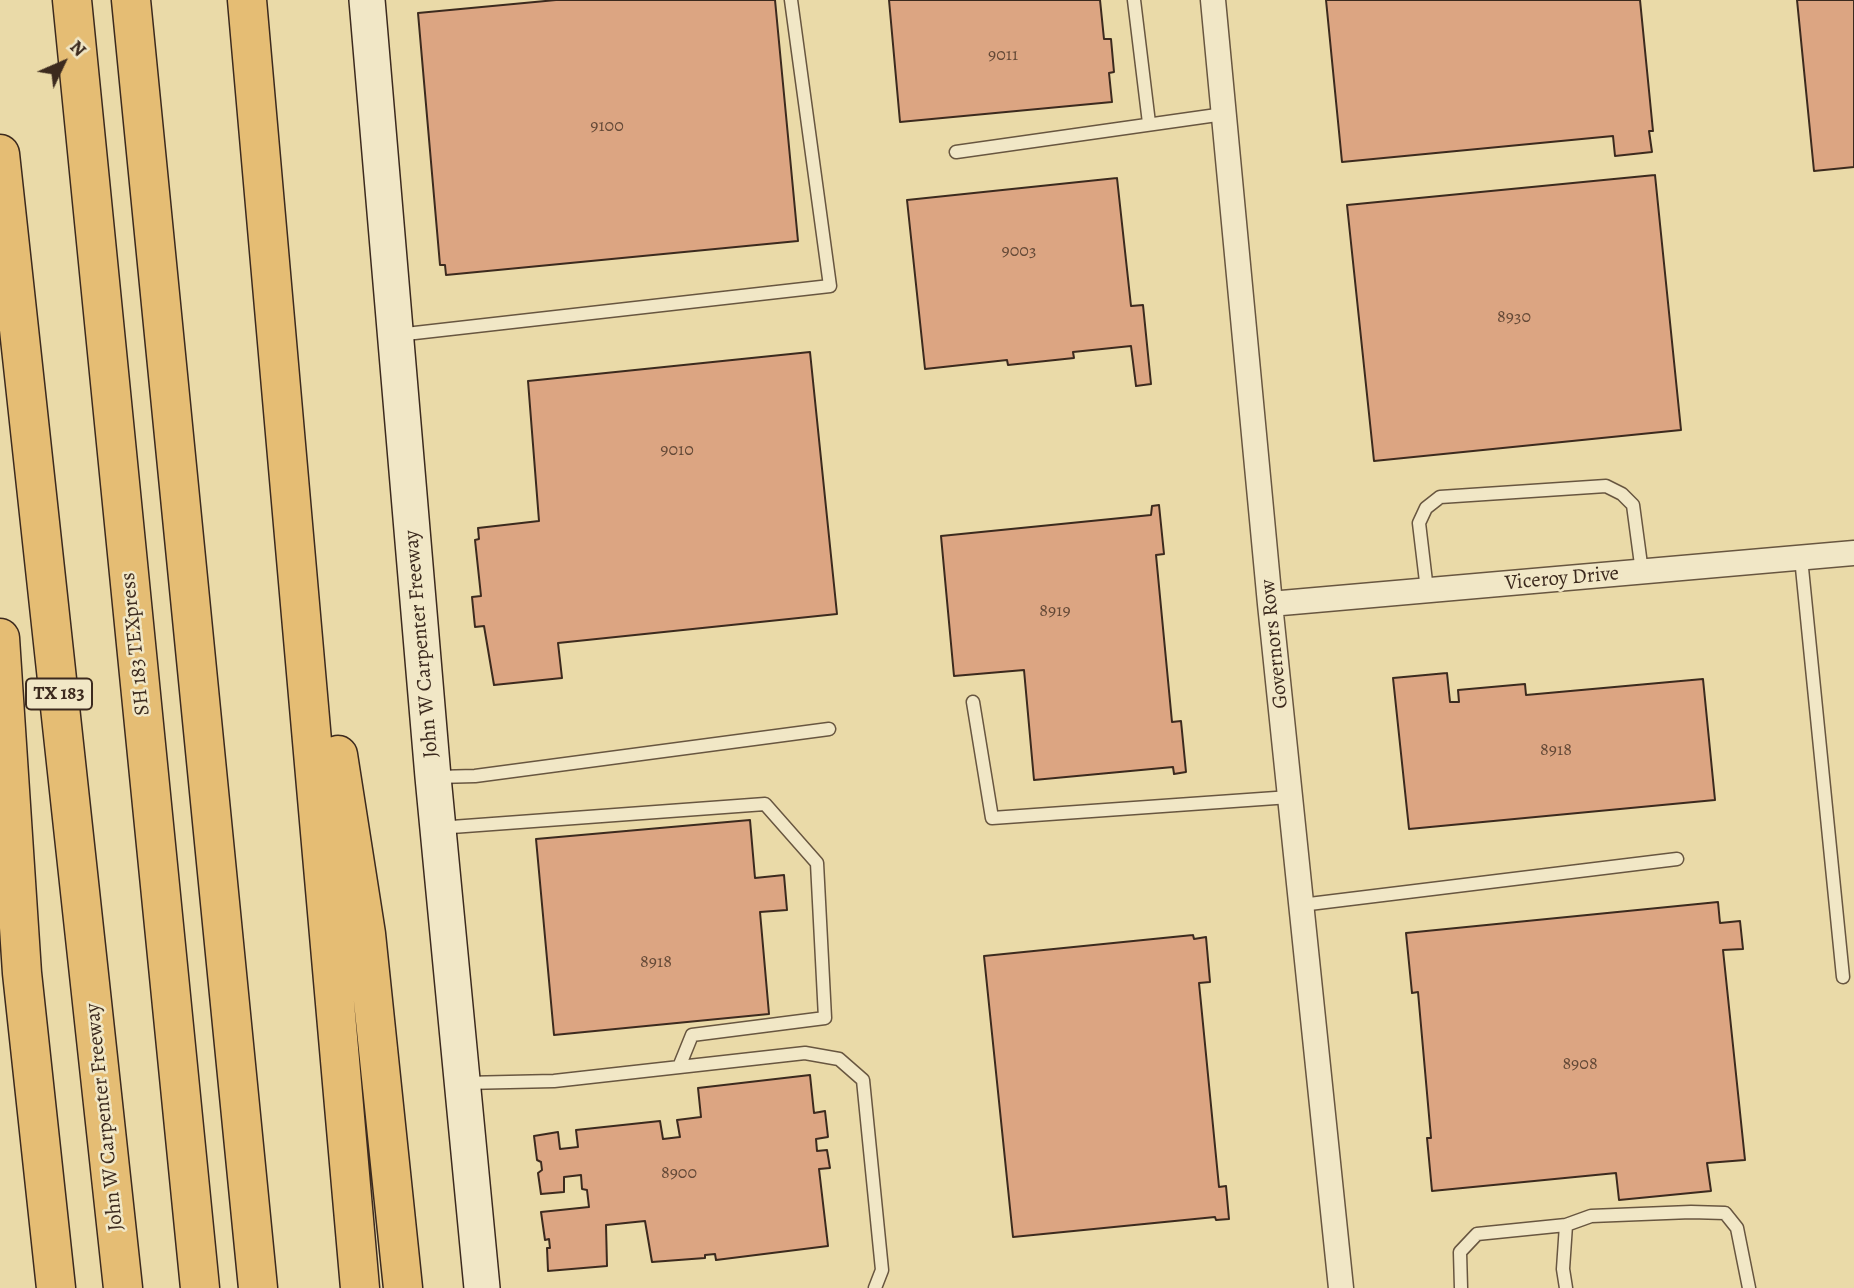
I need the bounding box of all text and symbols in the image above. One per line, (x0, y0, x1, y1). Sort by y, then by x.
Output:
north arrow (28, 28, 98, 98)
text: N (64, 34, 92, 62)
house number: 9011 (988, 45, 1018, 67)
house number: 9100 (590, 116, 624, 138)
house number: 9003 (1002, 241, 1036, 263)
house number: 8930 (1497, 307, 1531, 329)
house number: 9010 (660, 440, 694, 462)
street label: John W Carpenter Freeway (399, 529, 445, 759)
street label: Viceroy Drive (1504, 561, 1620, 597)
street label: SH 183 TEXpress (116, 571, 156, 717)
street label: Governors Row (1256, 578, 1294, 710)
house number: 8919 (1039, 601, 1071, 623)
road number: TX 183 (26, 678, 92, 709)
house number: 8918 (1540, 740, 1572, 762)
house number: 8918 (640, 952, 672, 974)
street label: John W Carpenter Freeway (81, 1002, 129, 1232)
house number: 8908 (1562, 1054, 1598, 1076)
house number: 8900 (661, 1163, 697, 1185)

